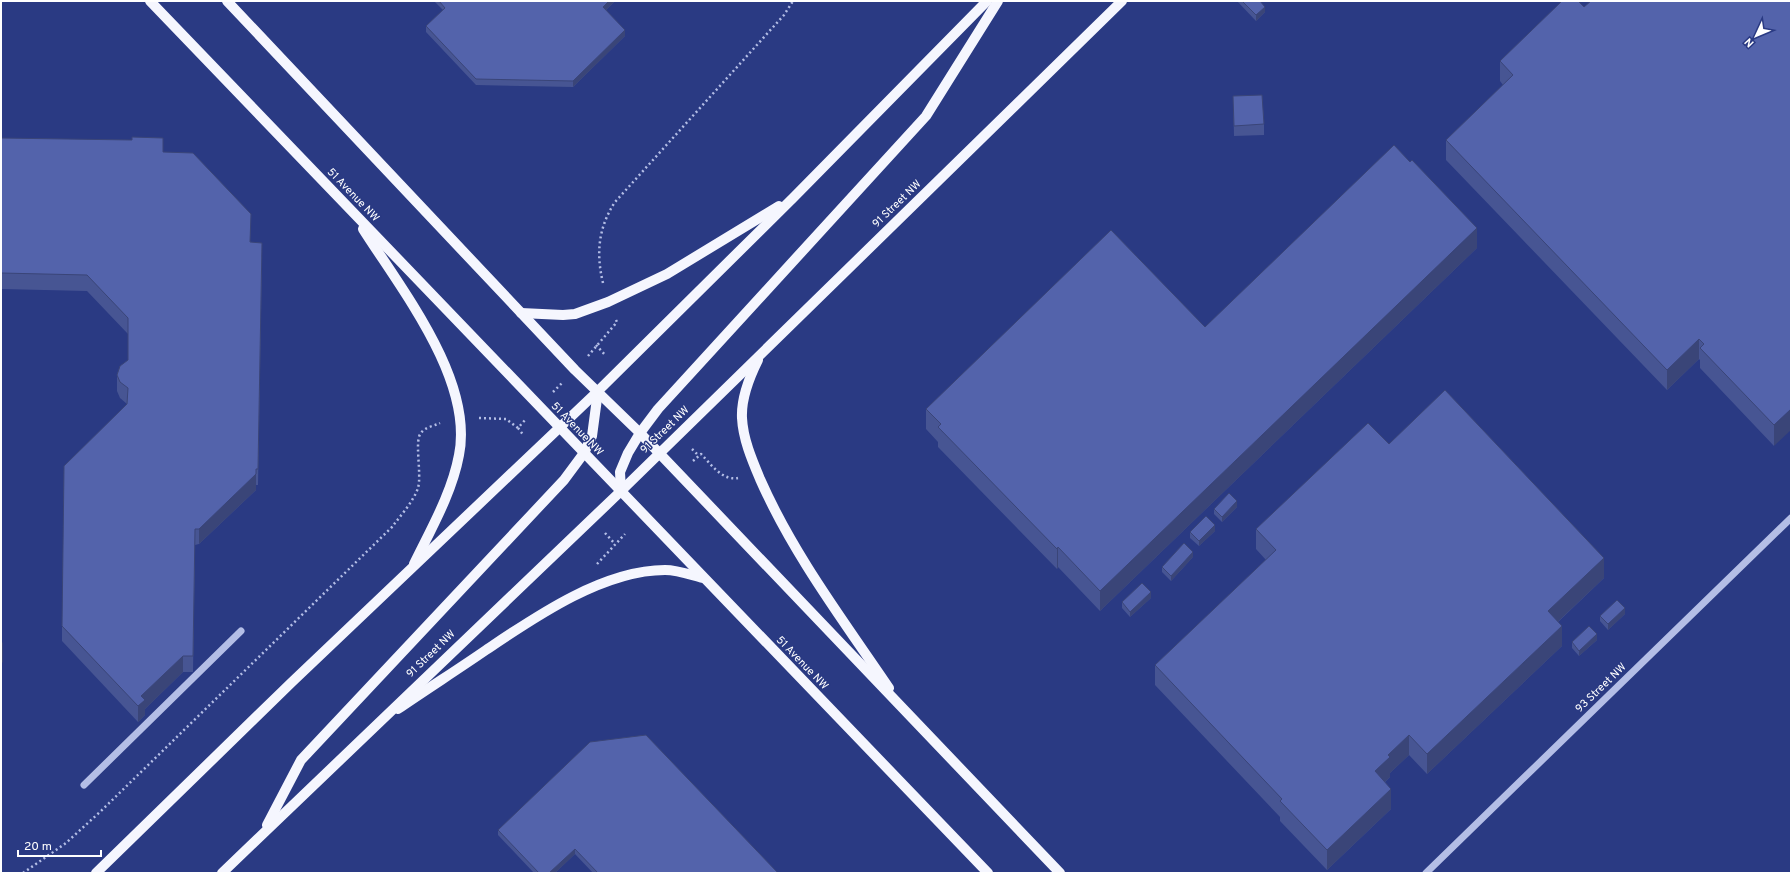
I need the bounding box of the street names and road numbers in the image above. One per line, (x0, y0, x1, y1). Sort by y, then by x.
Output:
street label: 51 Avenue NW (324, 165, 382, 225)
street label: 91 Street NW (869, 177, 925, 231)
street label: 51 Avenue NW (548, 399, 606, 459)
street label: 91 Street NW (637, 403, 693, 457)
street label: 91 Street NW (403, 627, 459, 681)
street label: 51 Avenue NW (773, 633, 831, 693)
street label: 93 Street NW (1573, 660, 1629, 716)

